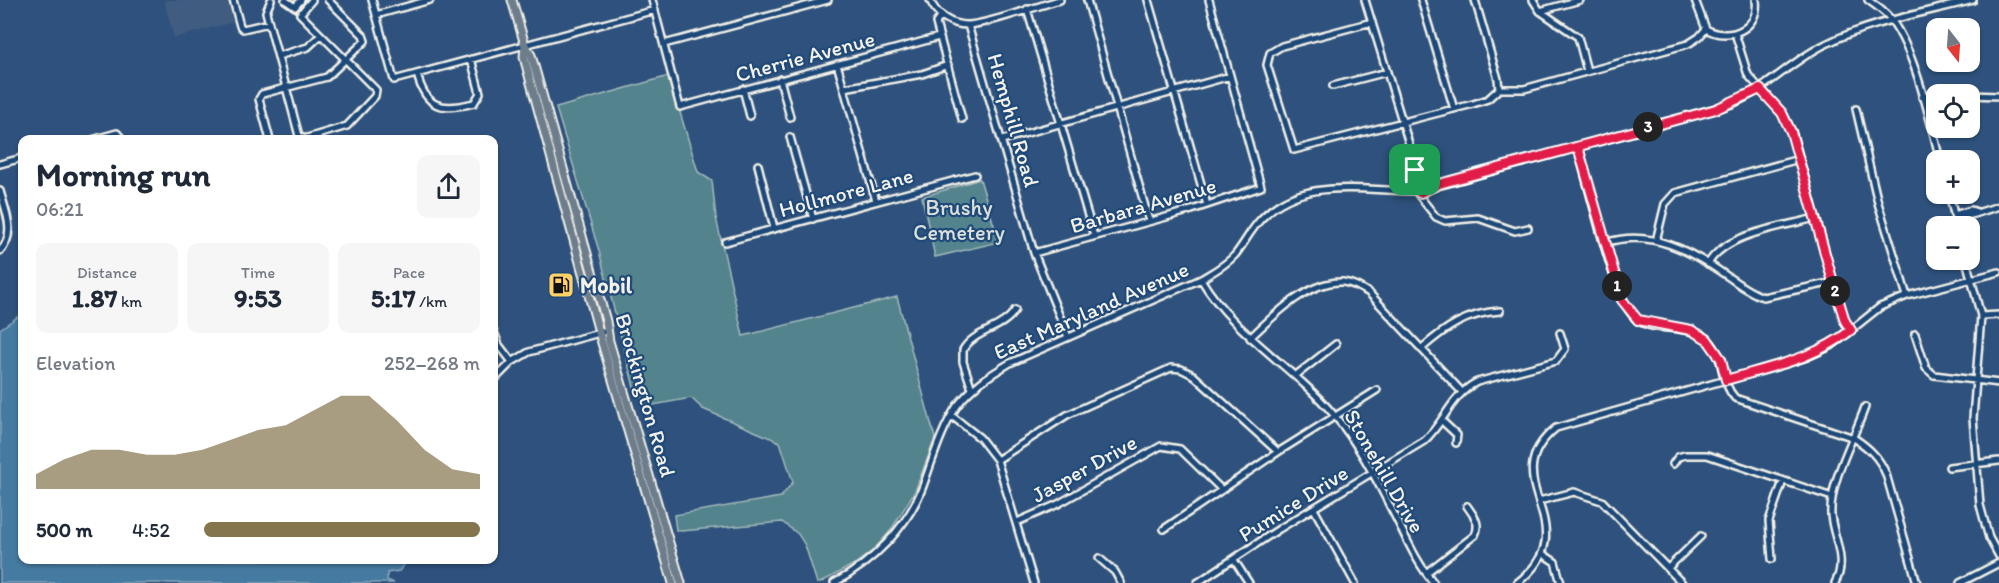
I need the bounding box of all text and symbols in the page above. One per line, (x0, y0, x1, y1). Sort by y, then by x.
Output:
north arrow (1926, 18, 1980, 72)
map controls (1926, 18, 1980, 270)
street label: Cherrie Avenue (732, 25, 878, 88)
street label: Hemphill Road (982, 50, 1045, 190)
button: locate (1926, 84, 1980, 138)
pin: 3 (1633, 112, 1663, 142)
text: 3 (1644, 117, 1652, 136)
pin (1389, 144, 1440, 195)
button: + (1926, 150, 1980, 204)
icon: arrive (1398, 153, 1431, 186)
text: Morning run (36, 155, 211, 194)
button: share (417, 155, 480, 218)
street label: Hollmore Lane (776, 162, 916, 223)
street label: Barbara Avenue (1067, 172, 1219, 239)
park label: Brushy Cemetery (913, 194, 1005, 246)
text: 06:21 (36, 197, 84, 221)
button: − (1926, 216, 1980, 270)
street label: East Maryland Avenue (989, 255, 1193, 366)
text: Distance (77, 263, 137, 282)
text: Time (241, 263, 275, 282)
text: Pace (393, 263, 425, 282)
fuel station icon: Mobil (546, 270, 576, 300)
pin: 1 (1602, 271, 1632, 301)
place label: Mobil (580, 272, 633, 299)
text: 1 (1613, 276, 1621, 295)
pin: 2 (1820, 276, 1850, 306)
text: 2 (1831, 281, 1839, 300)
text: 1.87 (72, 282, 117, 314)
text: 9:53 (234, 282, 282, 314)
text: 5:17 (371, 282, 416, 314)
text: km (117, 292, 142, 311)
text: /km (416, 292, 447, 311)
street label: Brockington Road (609, 310, 682, 480)
text: Elevation (36, 351, 115, 375)
text: 252–268 m (384, 351, 480, 375)
street label: Stonehill Drive (1338, 405, 1431, 538)
street label: Jasper Drive (1027, 428, 1142, 508)
street label: Pumice Drive (1234, 459, 1353, 548)
text: 500 m (36, 518, 92, 542)
text: 4:52 (132, 518, 170, 542)

